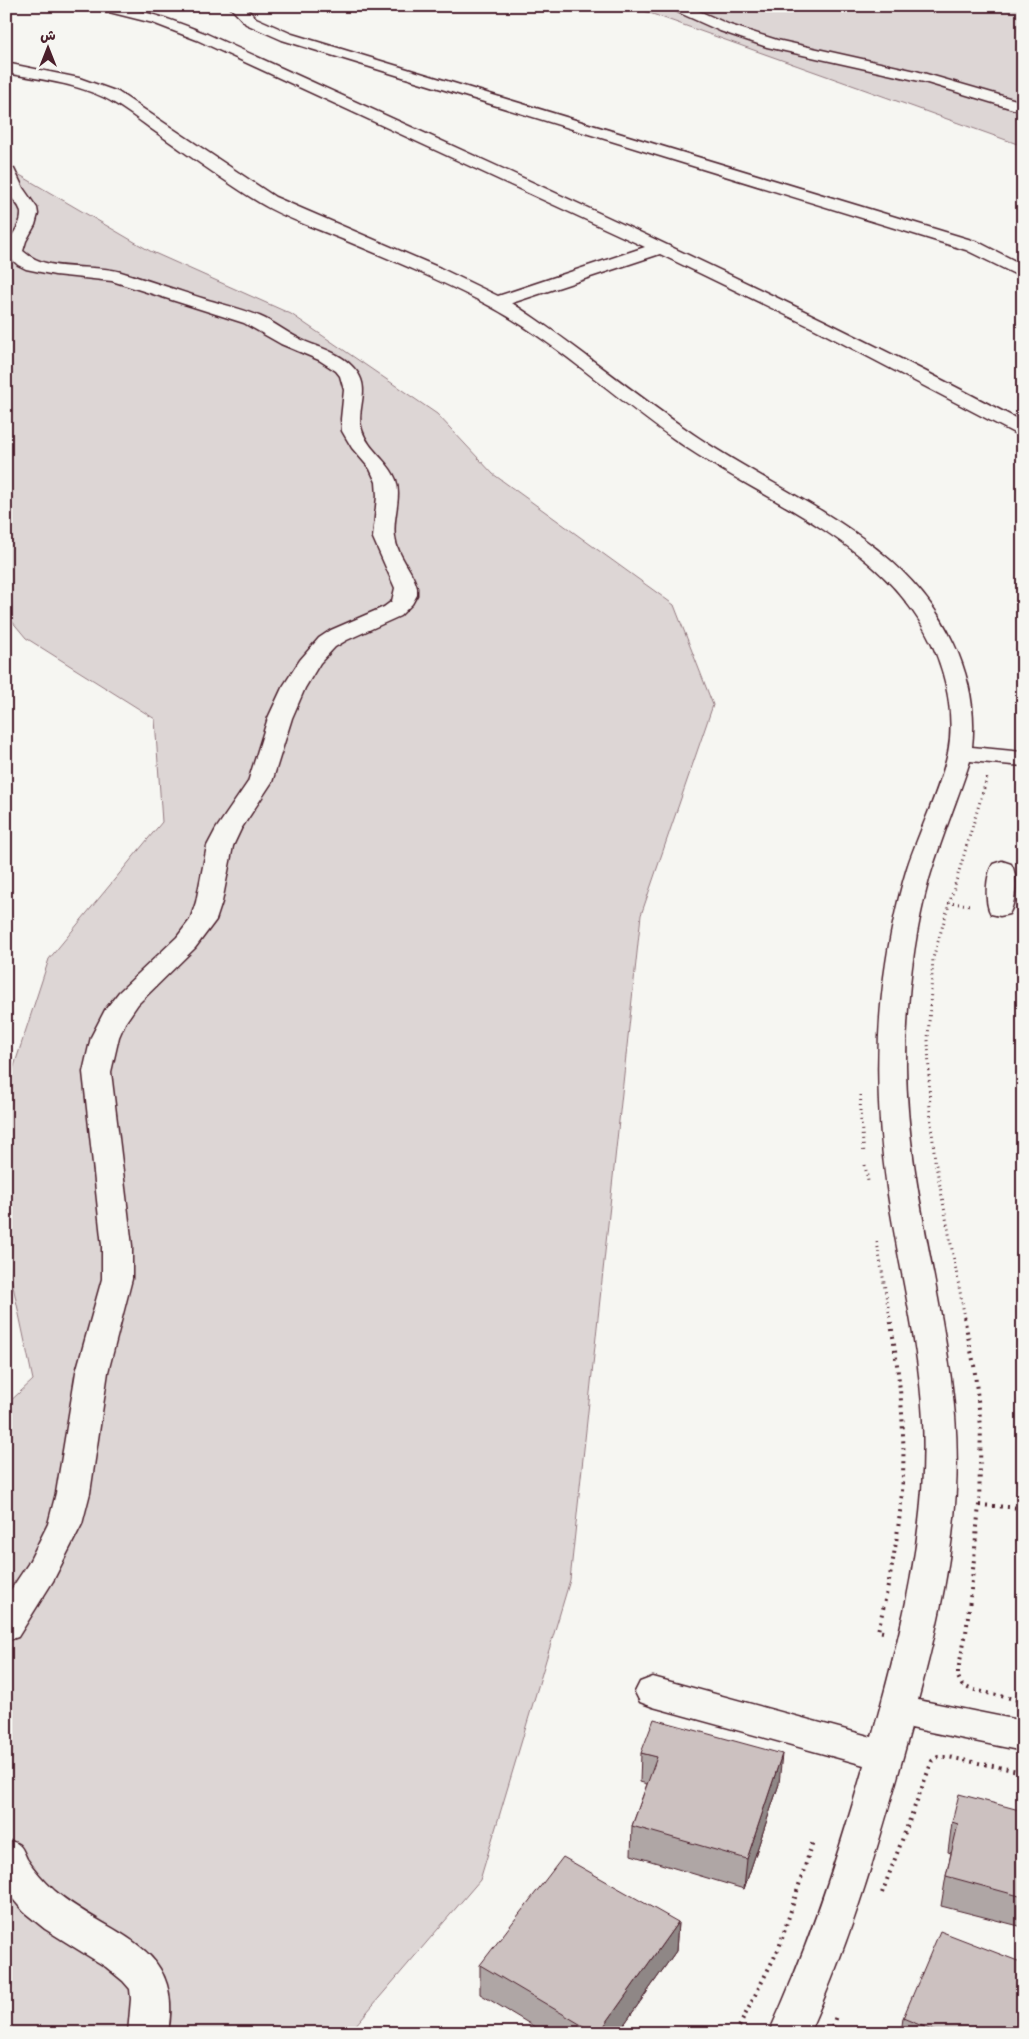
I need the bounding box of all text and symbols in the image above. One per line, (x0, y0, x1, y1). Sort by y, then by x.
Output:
north arrow (22, 22, 72, 72)
text: ش (40, 27, 56, 44)

